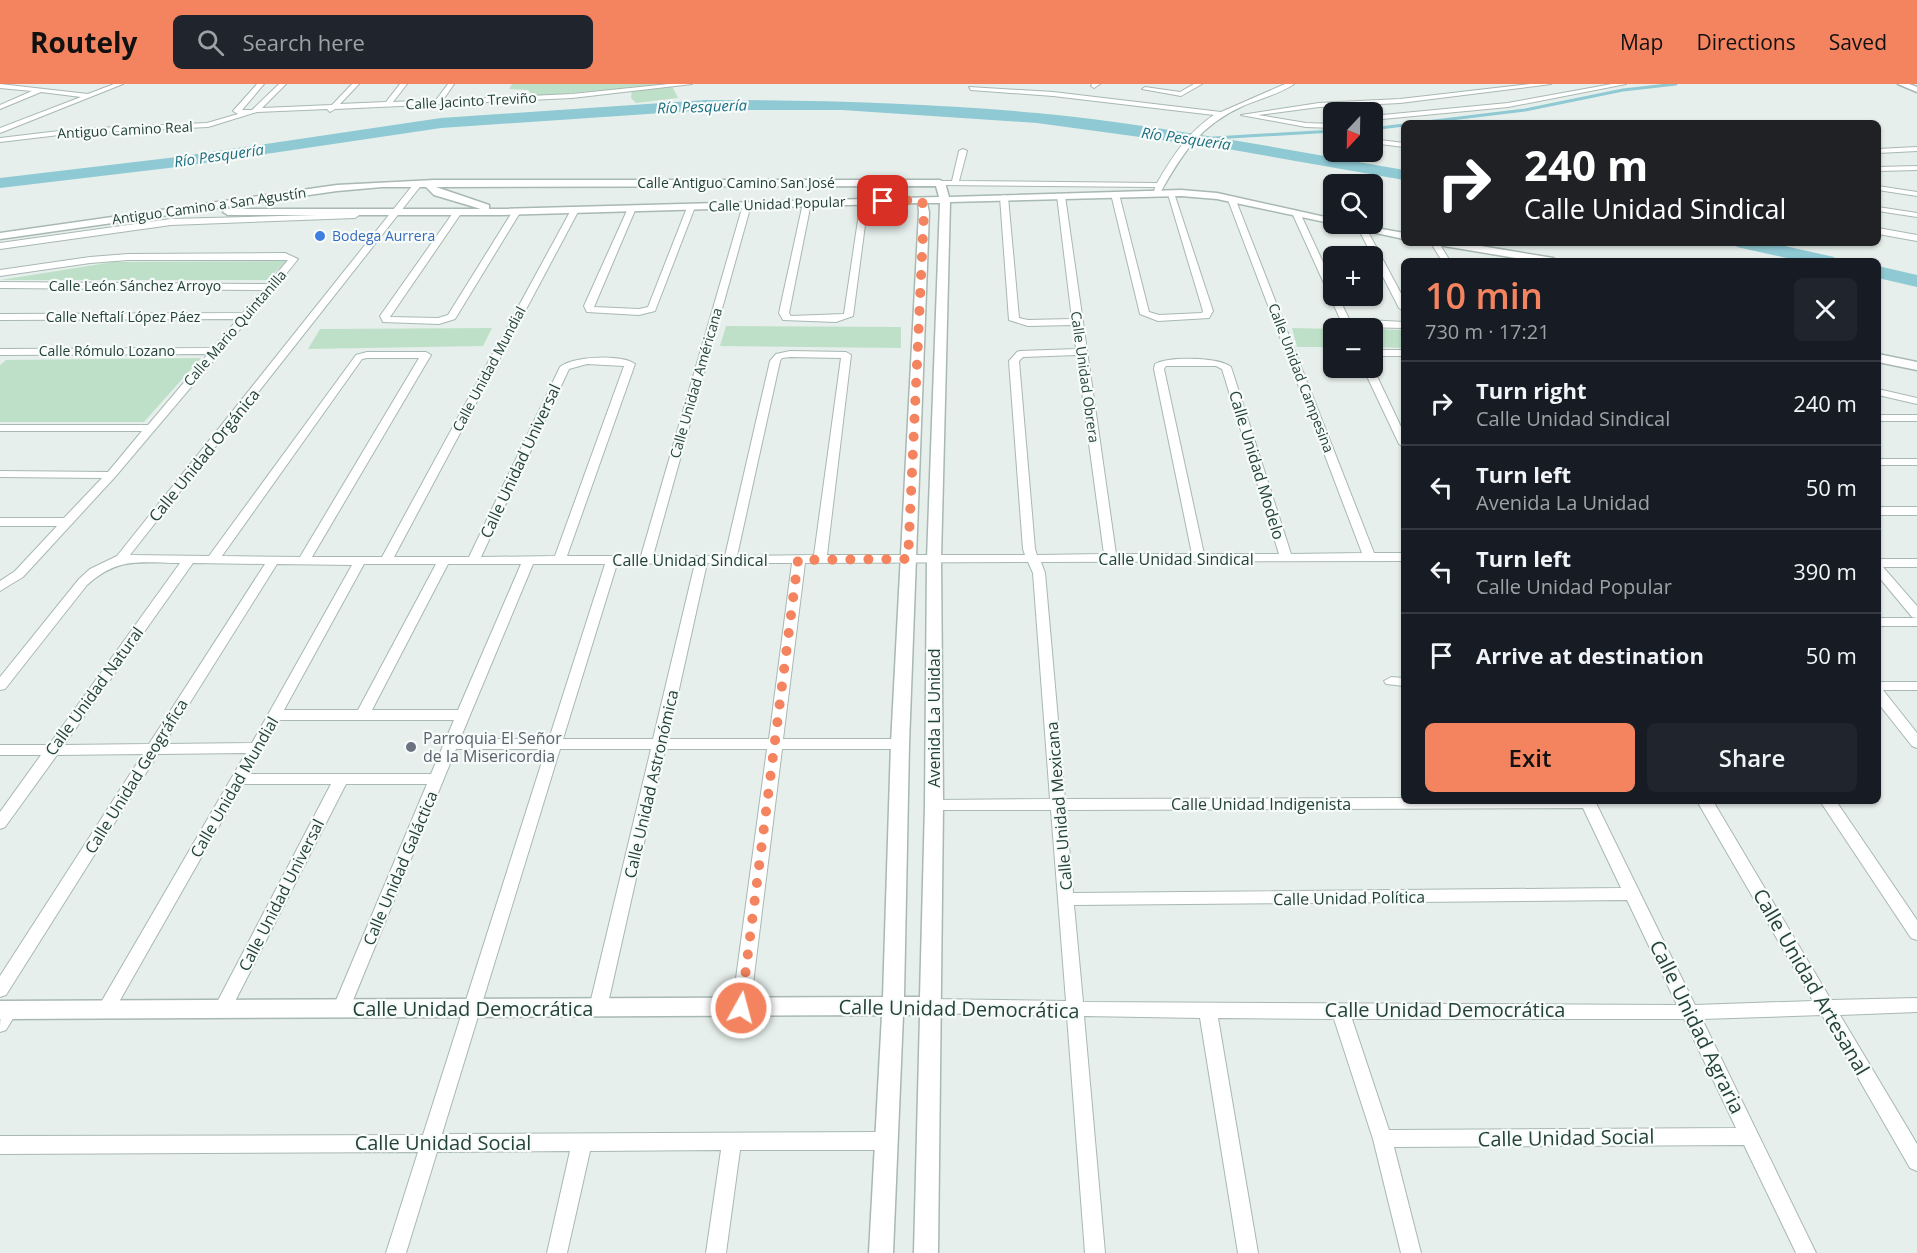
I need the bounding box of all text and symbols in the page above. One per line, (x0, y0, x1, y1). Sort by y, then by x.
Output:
search box (173, 15, 593, 69)
text: Routely (30, 23, 137, 61)
icon: search (194, 26, 227, 59)
text: Search here (242, 27, 365, 57)
text: Map (1620, 28, 1663, 56)
text: Directions (1696, 28, 1796, 56)
text: Saved (1829, 28, 1887, 56)
street label: Calle Jacinto Treviño (405, 88, 537, 113)
water label: Río Pesquería (657, 94, 748, 118)
north arrow (1323, 102, 1383, 162)
map controls (1323, 102, 1383, 378)
street label: Antiguo Camino Real (57, 116, 193, 143)
water label: Río Pesquería (1140, 122, 1233, 154)
text: 240 m (1524, 136, 1648, 193)
water label: Río Pesquería (173, 139, 265, 171)
icon: right (1425, 144, 1503, 222)
street label: Calle Antiguo Camino San José (637, 173, 835, 192)
button: search (1323, 174, 1383, 234)
pin (857, 175, 908, 226)
street label: Antiguo Camino a San Agustín (111, 182, 307, 229)
icon: arrive (866, 184, 899, 217)
text: Calle Unidad Sindical (1524, 190, 1786, 227)
street label: Calle Unidad Popular (708, 192, 846, 215)
place label: Bodega Aurrera (332, 226, 435, 245)
marker: Bodega Aurrera (313, 229, 327, 243)
button: + (1323, 246, 1383, 306)
street label: Calle Mario Quintanilla (179, 266, 290, 390)
text: 10 min (1425, 271, 1543, 320)
street label: Calle León Sánchez Arroyo (49, 276, 221, 295)
button: close (1794, 278, 1857, 341)
street label: Calle Unidad Campesina (1264, 300, 1339, 455)
street label: Calle Unidad Mundial (447, 303, 530, 435)
street label: Calle Unidad Américana (665, 305, 726, 460)
street label: Calle Neftalí López Páez (46, 307, 201, 326)
street label: Calle Unidad Obrera (1067, 310, 1104, 444)
button: − (1323, 318, 1383, 378)
text: 730 m · 17:21 (1425, 318, 1550, 345)
street label: Calle Rómulo Lozano (39, 341, 175, 360)
text: Turn right (1476, 375, 1587, 405)
street label: Calle Unidad Universal (475, 380, 565, 542)
street label: Calle Unidad Orgánica (143, 384, 265, 526)
icon: right (1425, 387, 1458, 420)
street label: Calle Unidad Modelo (1224, 388, 1290, 542)
text: 240 m (1793, 388, 1857, 418)
text: Calle Unidad Sindical (1476, 405, 1670, 432)
text: Turn left (1476, 459, 1571, 489)
icon: left (1425, 471, 1458, 504)
text: 50 m (1806, 472, 1857, 502)
text: Avenida La Unidad (1476, 489, 1650, 516)
text: Turn left (1476, 543, 1571, 573)
street label: Calle Unidad Sindical (1098, 548, 1254, 570)
street label: Calle Unidad Sindical (612, 549, 768, 571)
icon: left (1425, 555, 1458, 588)
text: 390 m (1793, 556, 1857, 586)
text: Calle Unidad Popular (1476, 573, 1672, 600)
street label: Calle Unidad Natural (40, 622, 148, 760)
icon: arrive (1425, 639, 1458, 672)
text: Arrive at destination (1476, 640, 1704, 670)
text: 50 m (1806, 640, 1857, 670)
street label: Avenida La Unidad (923, 648, 945, 788)
street label: Calle Unidad Astronómica (619, 688, 683, 880)
street label: Calle Unidad Geográfica (79, 694, 193, 858)
street label: Calle Unidad Mundial (185, 713, 283, 861)
street label: Calle Unidad Mexicana (1041, 721, 1077, 891)
button: Exit (1425, 723, 1635, 792)
button: Share (1647, 723, 1857, 792)
place label: Parroquia El Señor de la Misericordia (423, 727, 562, 767)
marker: Parroquia El Señor de la Misericordia (404, 740, 418, 754)
street label: Calle Unidad Galáctica (357, 787, 443, 949)
street label: Calle Unidad Indigenista (1171, 793, 1351, 815)
street label: Calle Unidad Universal (233, 815, 329, 975)
street label: Calle Unidad Artesanal (1747, 884, 1876, 1080)
street label: Calle Unidad Política (1273, 886, 1425, 910)
street label: Calle Unidad Agraria (1644, 935, 1751, 1118)
position arrow (709, 976, 773, 1040)
street label: Calle Unidad Democrática (838, 993, 1080, 1024)
street label: Calle Unidad Democrática (353, 995, 593, 1022)
street label: Calle Unidad Democrática (1325, 996, 1565, 1023)
street label: Calle Unidad Social (1477, 1122, 1655, 1153)
street label: Calle Unidad Social (355, 1129, 531, 1156)

